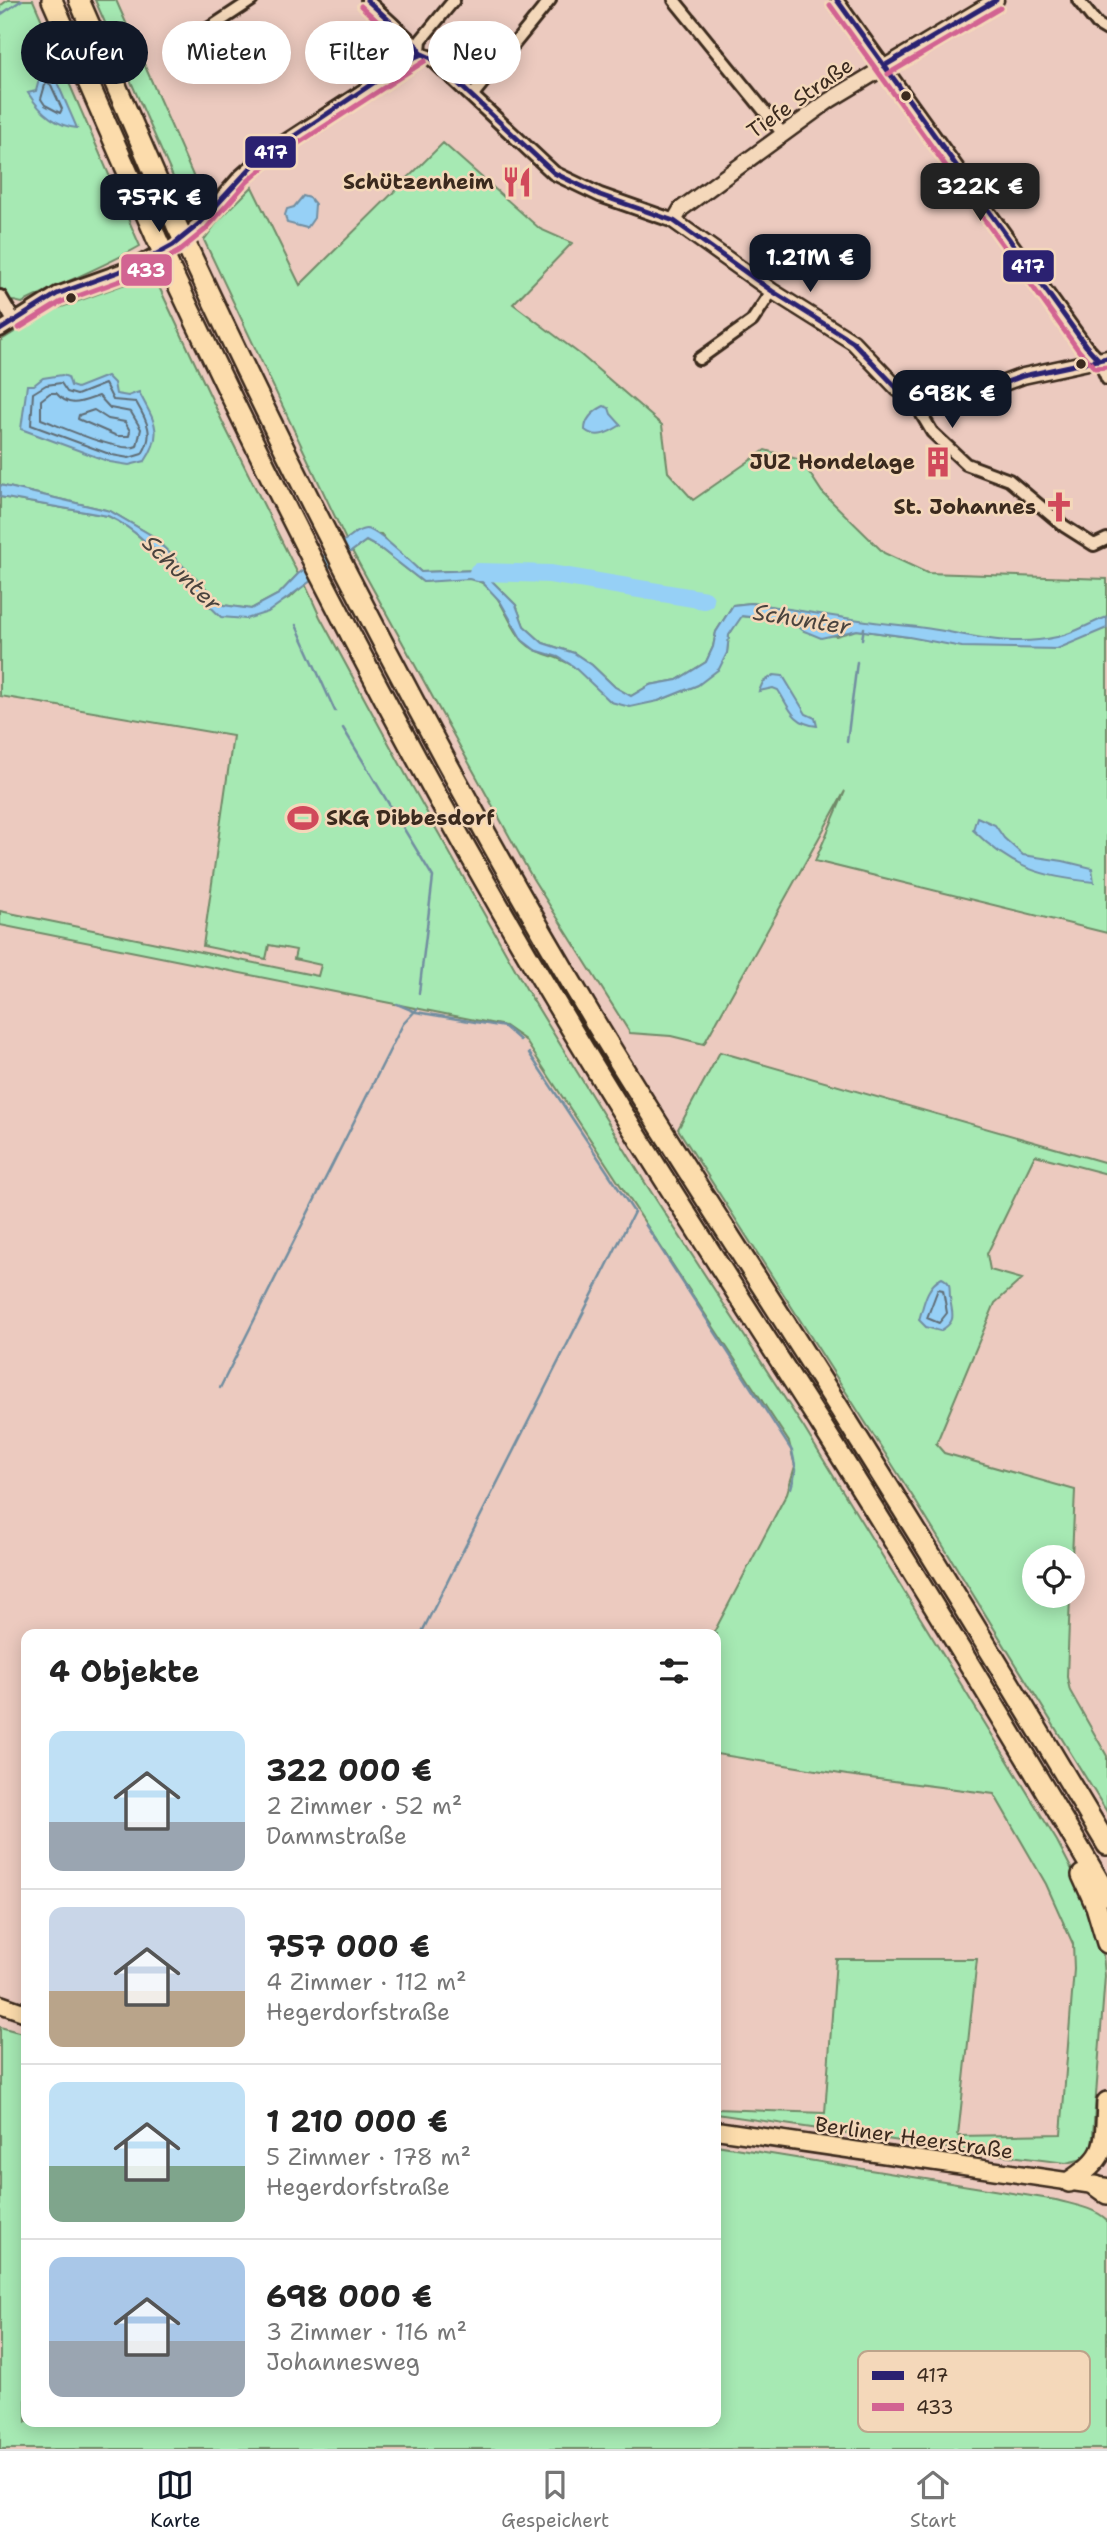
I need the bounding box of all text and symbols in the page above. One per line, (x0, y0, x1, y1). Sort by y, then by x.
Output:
chip: Kaufen (21, 21, 148, 84)
chip: Mieten (162, 21, 291, 84)
chip: Filter (305, 21, 414, 84)
chip: Neu (428, 21, 521, 84)
street label: Tiefe Straße (741, 51, 859, 145)
unlabelled marker (899, 89, 913, 103)
line badge: 417 (244, 135, 297, 169)
text: 417 (254, 140, 288, 165)
pin: 322K € (923, 164, 1037, 223)
restaurant icon: Schützenheim (500, 165, 534, 199)
place label: Schützenheim (343, 168, 494, 196)
text: 322K € (937, 171, 1023, 201)
pin: 757K € (102, 174, 216, 234)
text: 757K € (116, 182, 202, 212)
pin: 1.21M € (745, 234, 875, 294)
text: 1.21M € (766, 242, 854, 272)
line badge: 417 (1002, 249, 1055, 283)
line badge: 433 (120, 253, 173, 287)
text: 417 (1011, 254, 1045, 279)
text: 433 (127, 258, 165, 283)
unlabelled marker (64, 291, 78, 305)
unlabelled marker (1074, 357, 1088, 371)
pin: 698K € (895, 370, 1009, 430)
text: 698K € (908, 378, 996, 408)
building icon: JUZ Hondelage (921, 445, 955, 479)
place label: JUZ Hondelage (749, 448, 915, 476)
church icon: St. Johannes (1042, 490, 1076, 524)
place label: St. Johannes (894, 493, 1036, 521)
water label: Schunter (136, 528, 229, 619)
water label: Schunter (751, 596, 854, 642)
sports icon: SKG Dibbesdorf (286, 801, 320, 835)
place label: SKG Dibbesdorf (326, 804, 495, 832)
map controls (1022, 1545, 1085, 1608)
button: locate (1022, 1545, 1085, 1608)
text: 4 Objekte (49, 1651, 199, 1692)
icon: filters (655, 1652, 693, 1690)
text: 322 000 € (266, 1750, 432, 1791)
icon: home (105, 1759, 189, 1843)
text: 2 Zimmer · 52 m² (266, 1791, 462, 1821)
text: Dammstraße (266, 1821, 407, 1851)
text: 757 000 € (266, 1926, 430, 1967)
icon: home (105, 1935, 189, 2019)
text: 4 Zimmer · 112 m² (266, 1967, 467, 1997)
text: Hegerdorfstraße (266, 1997, 450, 2027)
text: 1 210 000 € (266, 2101, 448, 2142)
icon: home (105, 2110, 189, 2194)
street label: Berliner Heerstraße (813, 2110, 1015, 2166)
text: 5 Zimmer · 178 m² (266, 2142, 471, 2172)
text: Hegerdorfstraße (266, 2172, 450, 2202)
text: 698 000 € (266, 2276, 432, 2317)
icon: home (105, 2285, 189, 2369)
text: 3 Zimmer · 116 m² (266, 2317, 467, 2347)
text: Johannesweg (266, 2347, 420, 2377)
legend (858, 2351, 1090, 2432)
text: 417 (916, 2363, 949, 2388)
text: 433 (916, 2395, 953, 2420)
tab: Karte (150, 2466, 201, 2533)
tab: Gespeichert (501, 2466, 609, 2533)
tab: Start (910, 2466, 957, 2533)

